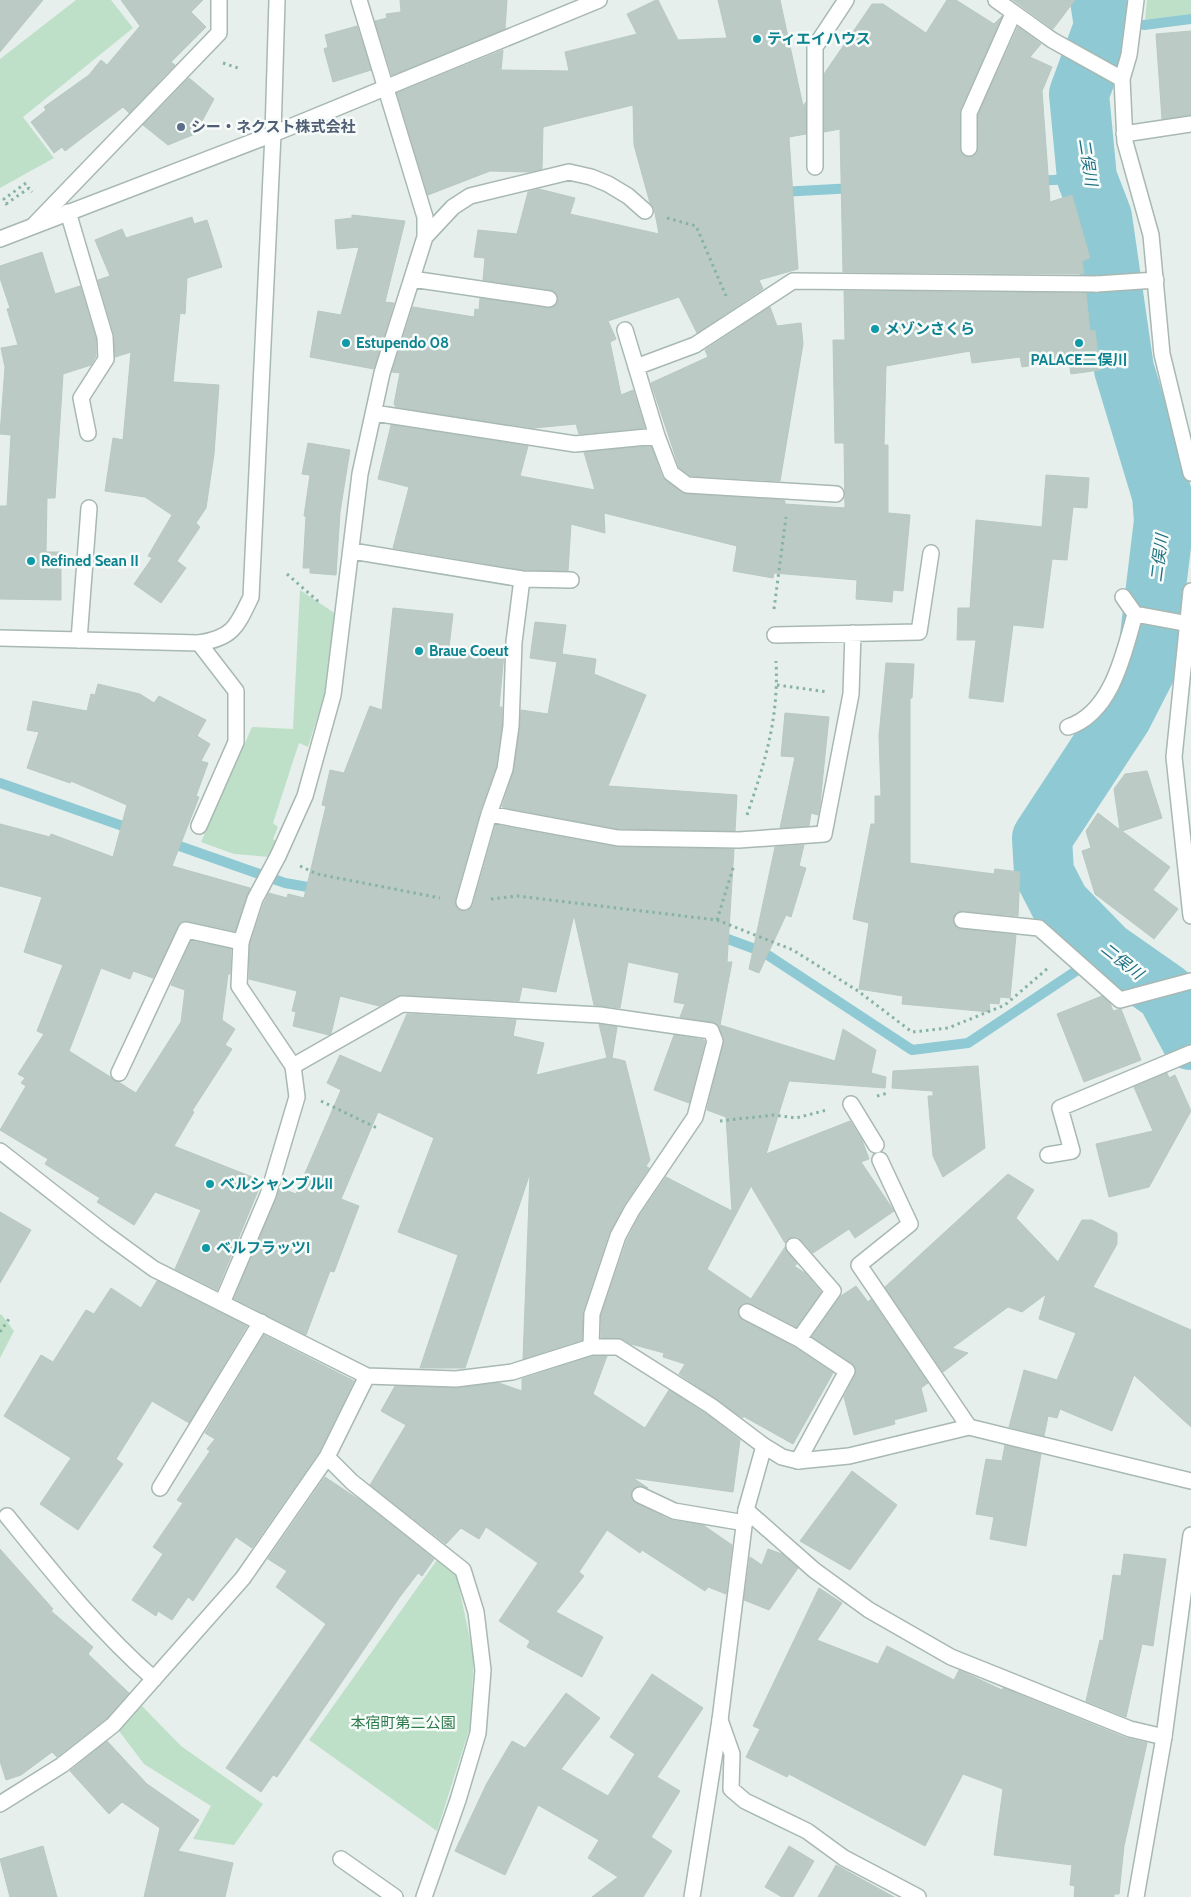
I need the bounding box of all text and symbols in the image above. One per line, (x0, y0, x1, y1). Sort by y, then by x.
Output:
place label: ティエイハウス (767, 30, 871, 48)
marker: ティエイハウス (751, 33, 763, 45)
place label: シー・ネクスト株式会社 (191, 118, 356, 136)
marker: シー・ネクスト株式会社 (175, 121, 187, 133)
water label: 二俣川 (1075, 137, 1101, 189)
place label: メゾンさくら (885, 320, 975, 338)
marker: メゾンさくら (869, 323, 881, 335)
place label: Estupendo 08 (356, 334, 449, 352)
marker: Estupendo 08 (340, 337, 352, 349)
marker: PALACE二俣川 (1073, 337, 1085, 349)
place label: PALACE二俣川 (1030, 351, 1128, 369)
water label: 二俣川 (1147, 531, 1172, 583)
place label: Refined Sean II (41, 552, 139, 570)
marker: Refined Sean II (25, 555, 37, 567)
place label: Braue Coeut (429, 642, 509, 660)
marker: Braue Coeut (413, 645, 425, 657)
water label: 二俣川 (1097, 939, 1148, 984)
place label: ベルシャンブルII (220, 1175, 333, 1193)
marker: ベルシャンブルII (204, 1178, 216, 1190)
place label: ベルフラッツI (216, 1239, 310, 1257)
marker: ベルフラッツI (200, 1242, 212, 1254)
park label: 本宿町第二公園 (350, 1714, 456, 1732)

